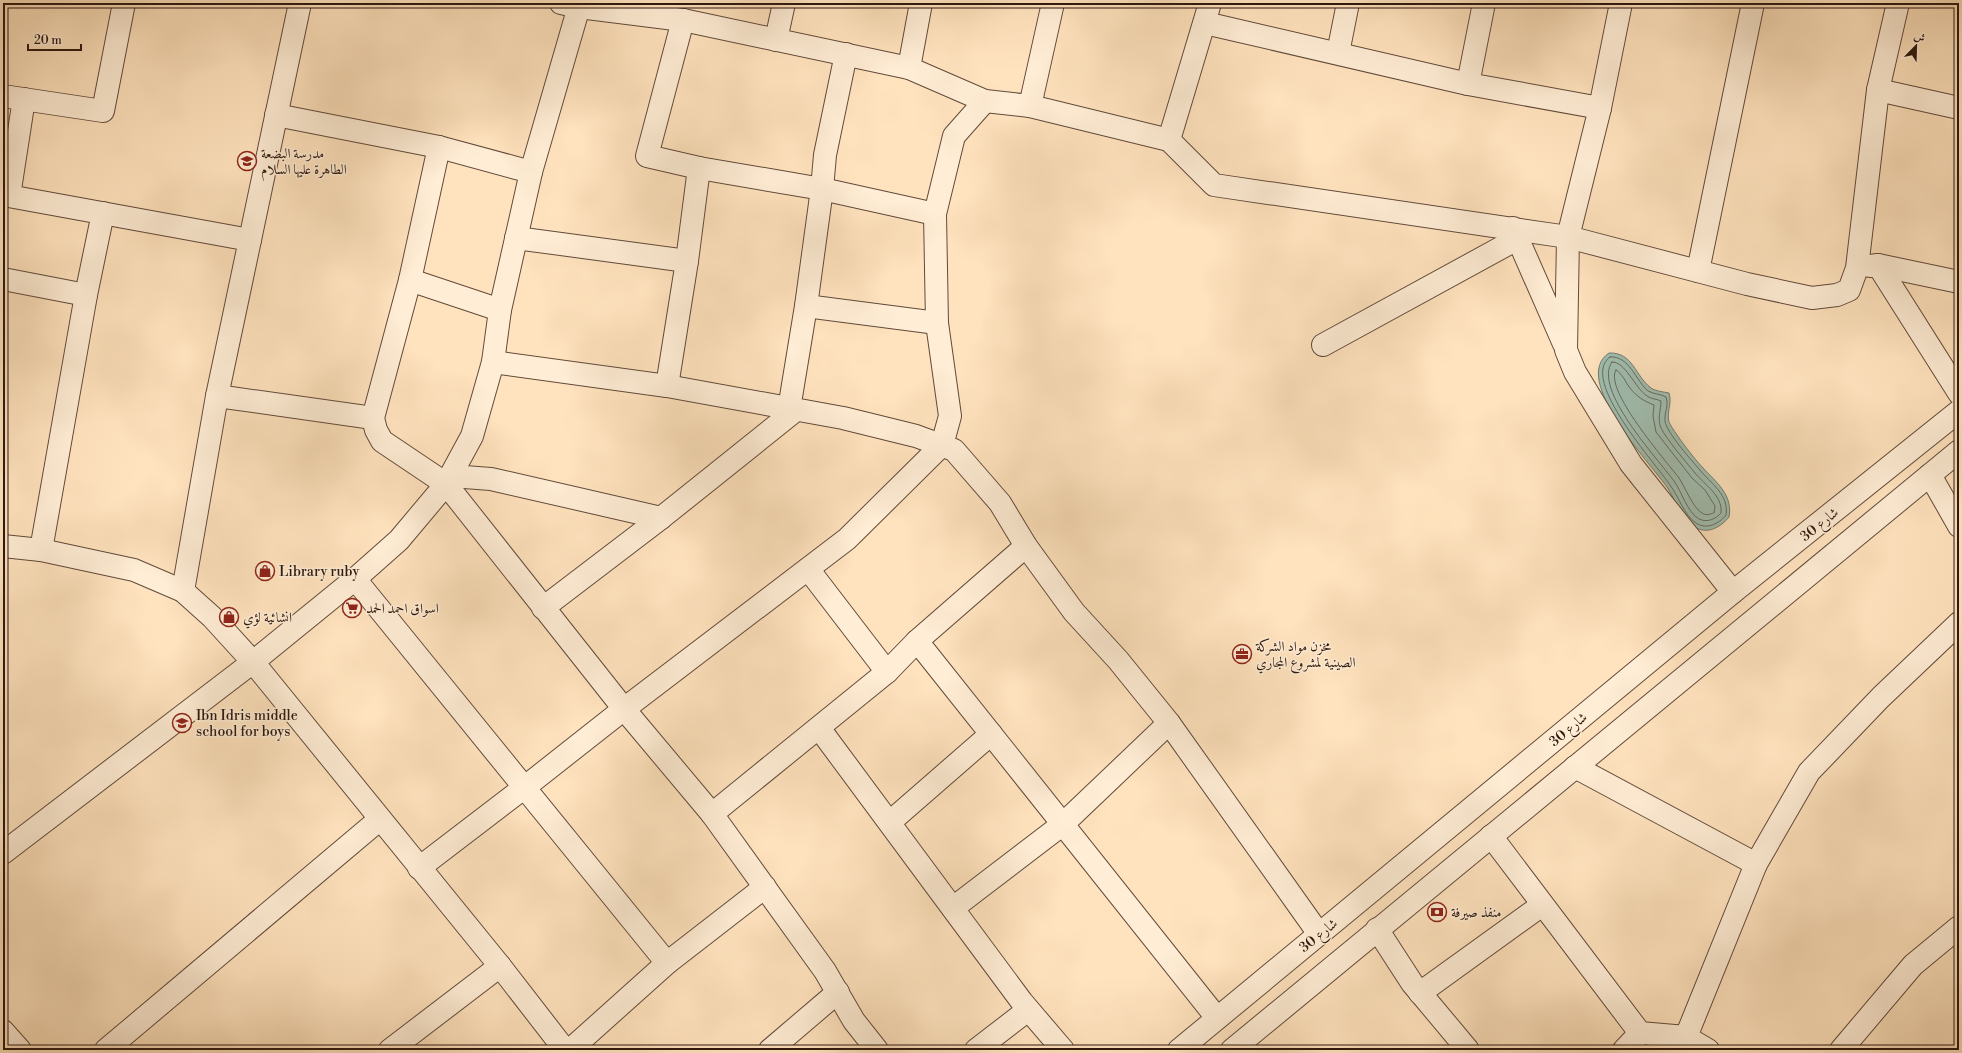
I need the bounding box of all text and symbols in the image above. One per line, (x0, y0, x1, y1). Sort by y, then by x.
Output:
scale bar (28, 26, 81, 52)
north arrow (1896, 26, 1936, 66)
text: ش (1912, 29, 1927, 46)
text: 20 m (34, 33, 62, 48)
place label: مدرسة البضعة الطاهرة عليها السلام (261, 145, 347, 182)
school or university icon: مدرسة البضعة الطاهرة عليها السلام (236, 150, 258, 172)
street label: شارع 30 (1797, 504, 1844, 547)
shop icon: Library ruby (254, 560, 276, 582)
place label: Library ruby (279, 563, 359, 581)
supermarket icon: اسواق احمد الحمد (341, 597, 363, 619)
place label: اسواق احمد الحمد (366, 600, 439, 618)
shop icon: انشائية لؤي (218, 606, 240, 628)
place label: انشائية لؤي (243, 609, 292, 629)
place label: مخزن مواد الشركة الصينية لمشروع المجاري (1255, 638, 1356, 674)
office icon: مخزن مواد الشركة الصينية لمشروع المجاري (1231, 643, 1253, 665)
place label: Ibn Idris middle school for boys (196, 707, 298, 741)
street label: شارع 30 (1546, 709, 1593, 752)
school or university icon: Ibn Idris middle school for boys (171, 712, 193, 734)
bank icon: منفذ صيرفة (1426, 901, 1448, 923)
place label: منفذ صيرفة (1451, 904, 1502, 922)
street label: شارع 30 (1296, 915, 1343, 958)

